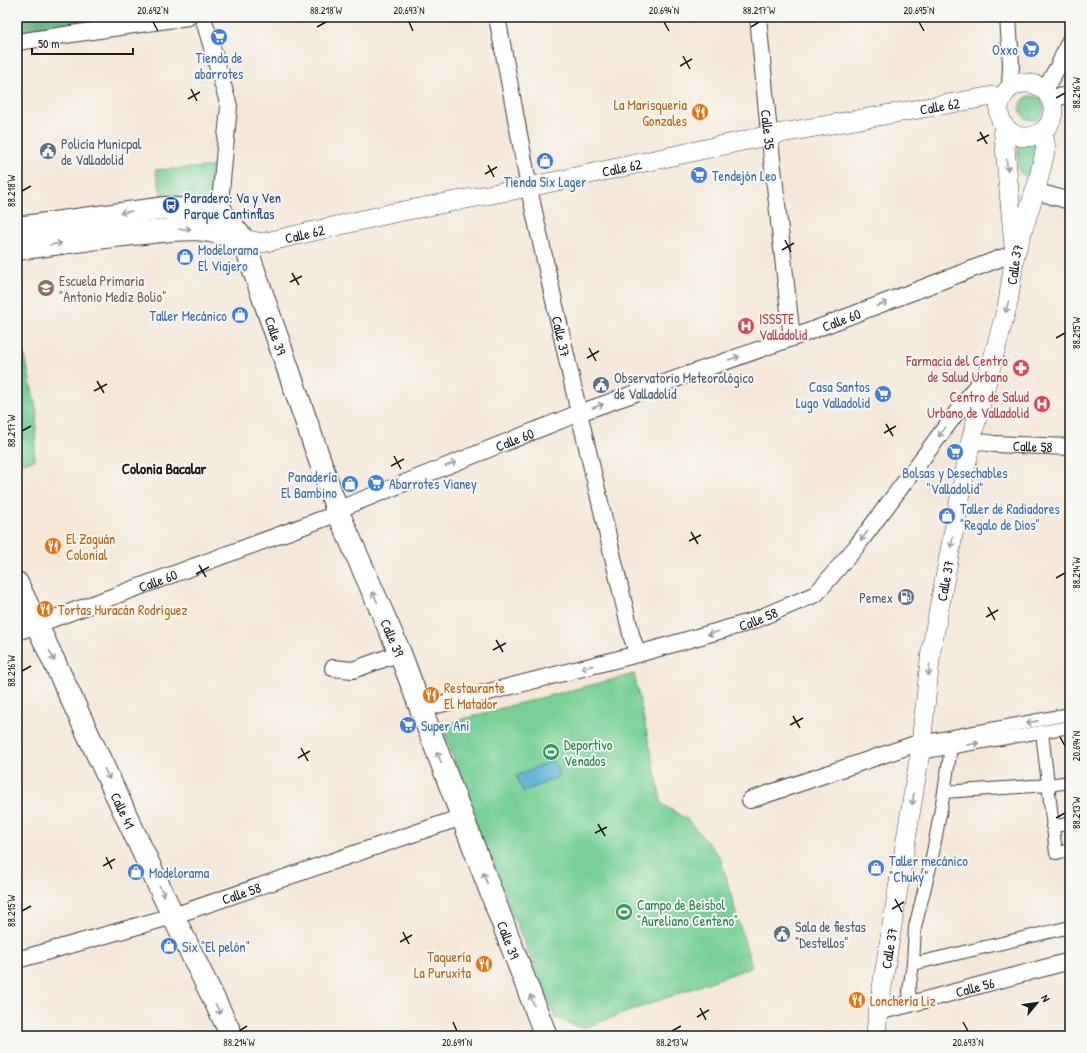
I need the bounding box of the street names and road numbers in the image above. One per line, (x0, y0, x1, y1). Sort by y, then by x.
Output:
street label: Calle 62 (918, 92, 961, 118)
street label: Calle 35 (757, 109, 780, 151)
street label: Calle 62 (600, 153, 644, 181)
street label: Calle 62 (283, 219, 327, 247)
street label: Calle 37 (1001, 241, 1027, 286)
street label: Calle 60 (819, 303, 863, 335)
street label: Calle 39 (261, 314, 292, 357)
street label: Calle 37 (548, 314, 576, 359)
street label: Calle 60 (492, 423, 536, 455)
street label: Calle 58 (1012, 435, 1053, 456)
street label: Calle 37 (931, 558, 958, 603)
street label: Calle 60 (136, 564, 180, 596)
street label: Calle 58 (736, 602, 780, 634)
street label: Calle 39 (376, 615, 410, 659)
street label: Calle 41 (107, 789, 140, 832)
street label: Calle 58 (219, 877, 263, 908)
street label: Calle 39 (493, 918, 525, 962)
street label: Calle 37 (876, 926, 901, 970)
street label: Calle 56 (953, 972, 997, 1001)

